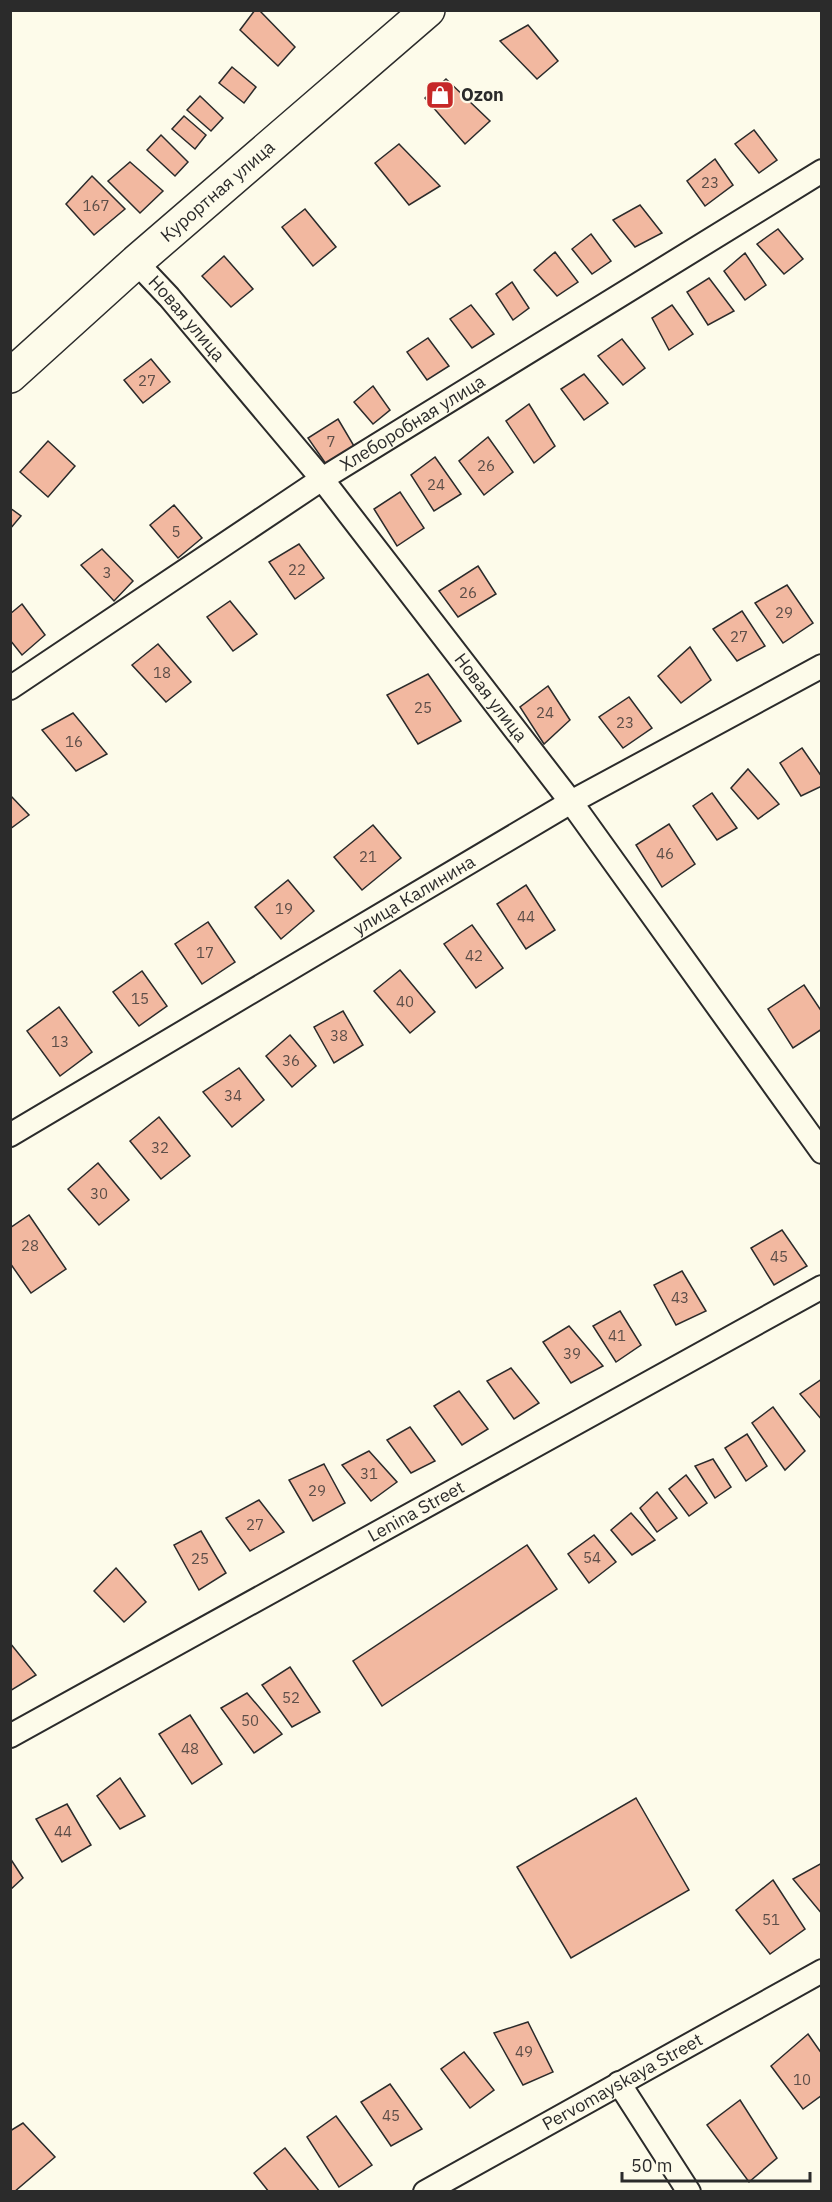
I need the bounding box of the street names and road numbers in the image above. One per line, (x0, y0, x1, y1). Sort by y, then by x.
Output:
street label: Курортная улица (156, 135, 280, 247)
street label: Новая улица (144, 270, 231, 366)
street label: Хлеборобная улица (336, 369, 490, 476)
street label: Новая улица (449, 648, 533, 747)
street label: улица Калинина (349, 849, 479, 940)
street label: Lenina Street (363, 1475, 468, 1547)
street label: Pervomayskaya Street (538, 2028, 706, 2135)

